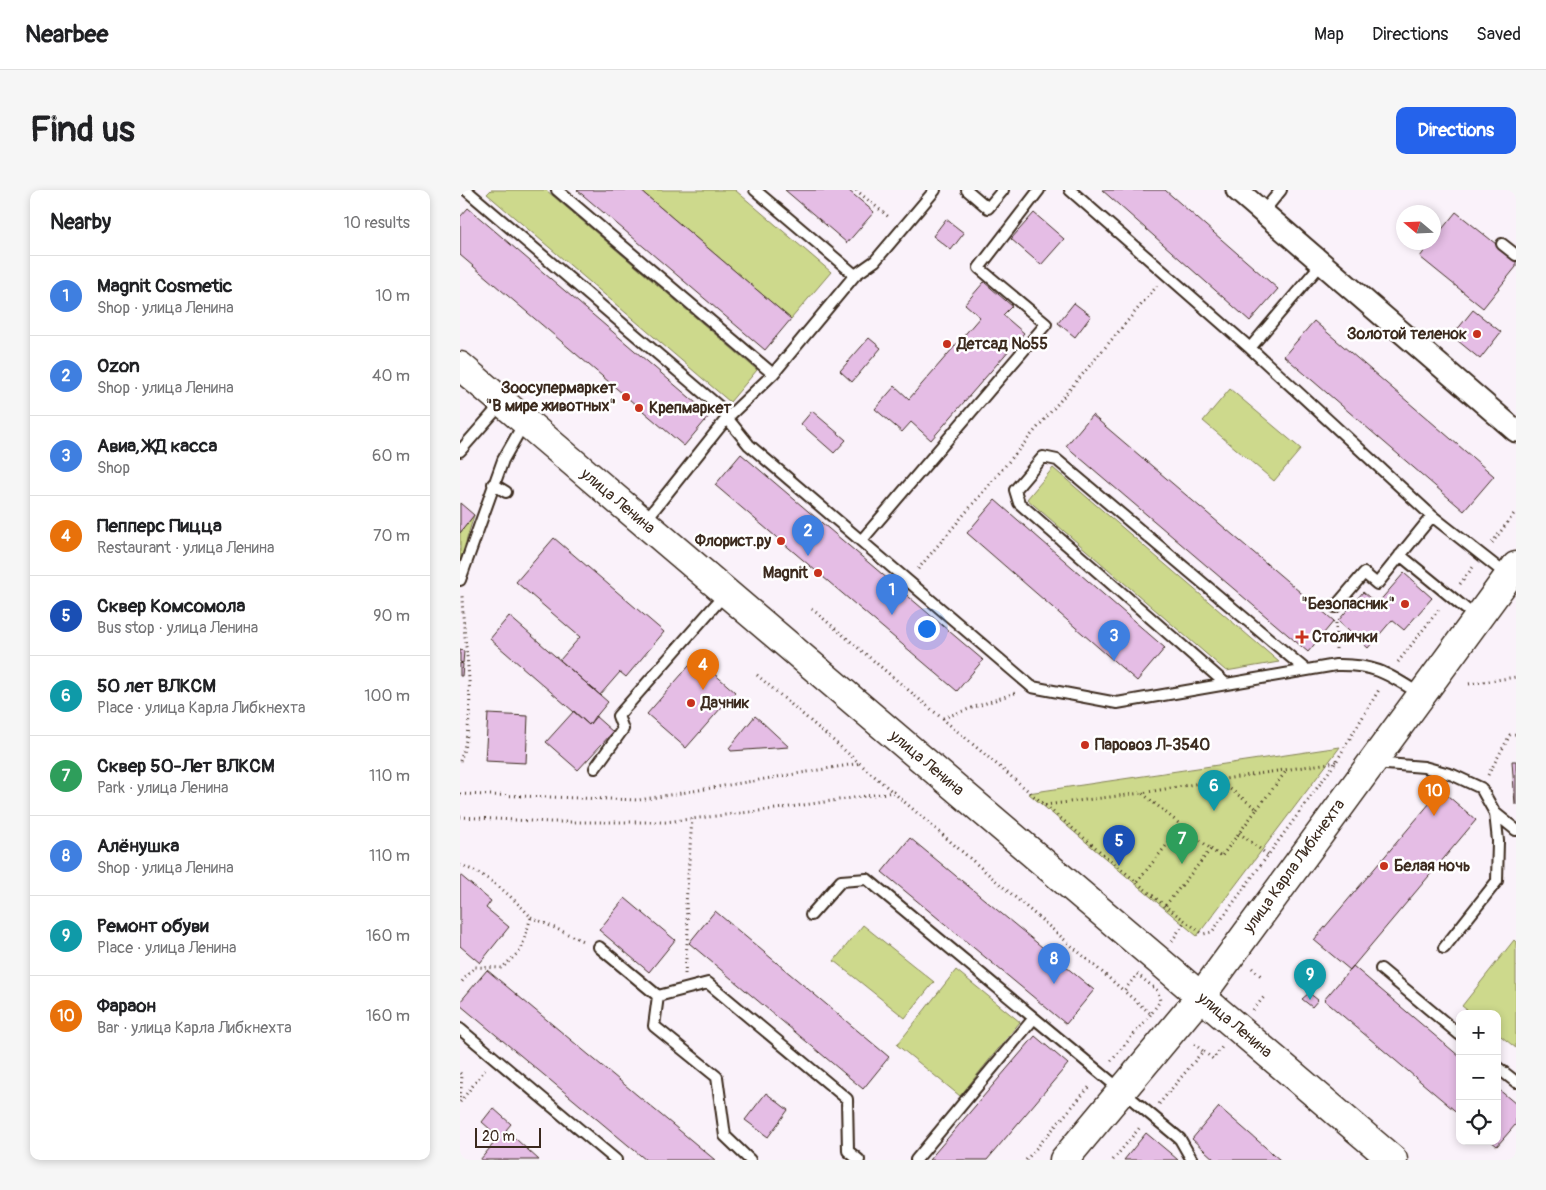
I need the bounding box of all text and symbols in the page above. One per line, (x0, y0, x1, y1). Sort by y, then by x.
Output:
text: Nearbee (25, 20, 108, 49)
text: Map (1314, 23, 1344, 46)
text: Directions (1372, 23, 1448, 46)
text: Saved (1476, 23, 1521, 46)
button: Directions (1396, 107, 1516, 154)
text: Find us (30, 108, 135, 152)
north arrow (1396, 205, 1441, 250)
text: Nearby (50, 209, 111, 236)
text: 10 results (344, 213, 410, 233)
text: Magnit Cosmetic (97, 274, 232, 298)
text: 1 (63, 286, 69, 306)
text: 10 m (375, 286, 410, 306)
text: Shop · улица Ленина (97, 298, 234, 318)
place label: Золотой теленок (1347, 324, 1467, 344)
marker: Золотой теленок (1471, 328, 1483, 340)
place label: Детсад №55 (956, 334, 1048, 354)
marker: Детсад №55 (941, 338, 953, 350)
text: Ozon (97, 354, 140, 378)
text: 2 (62, 366, 70, 386)
text: 40 m (372, 366, 410, 386)
text: Shop · улица Ленина (97, 378, 234, 398)
place label: Зоосупермаркет "В мире животных" (486, 378, 617, 416)
marker: Зоосупермаркет "В мире животных" (620, 391, 632, 403)
place label: Крепмаркет (649, 398, 732, 418)
marker: Крепмаркет (633, 402, 645, 414)
text: Авиа, ЖД касса (97, 434, 217, 458)
text: 3 (62, 446, 70, 466)
text: 60 m (372, 446, 410, 466)
text: Shop (97, 458, 130, 478)
street label: улица Ленина (576, 463, 659, 538)
text: Пепперс Пицца (97, 514, 222, 538)
pin: 2 (792, 515, 824, 556)
text: 4 (61, 526, 71, 546)
text: 70 m (373, 526, 410, 546)
place label: Флорист.ру (694, 531, 771, 551)
marker: Флорист.ру (775, 535, 787, 547)
text: Restaurant · улица Ленина (97, 538, 274, 558)
place label: Magnit (763, 563, 809, 583)
marker: Magnit (812, 567, 824, 579)
pin: 1 (876, 574, 908, 615)
text: Сквер Комсомола (97, 594, 245, 618)
place label: "Безопасник" (1301, 594, 1395, 614)
marker: "Безопасник" (1399, 598, 1411, 610)
text: 5 (62, 606, 70, 626)
text: 90 m (373, 606, 410, 626)
your location (914, 616, 940, 642)
text: Bus stop · улица Ленина (97, 618, 258, 638)
pin: 3 (1098, 620, 1130, 661)
place label: Столички (1312, 627, 1378, 647)
marker: Столички (1296, 631, 1308, 643)
pin: 4 (687, 649, 719, 690)
text: 50 лет ВЛКСМ (97, 674, 216, 698)
text: 6 (61, 686, 71, 706)
text: 100 m (364, 686, 410, 706)
place label: Дачник (700, 693, 749, 713)
marker: Дачник (685, 697, 697, 709)
text: Place · улица Карла Либкнехта (97, 698, 306, 718)
street label: улица Ленина (885, 725, 968, 800)
place label: Паровоз Л-3540 (1095, 735, 1210, 755)
marker: Паровоз Л-3540 (1079, 739, 1091, 751)
text: Сквер 50-Лет ВЛКСМ (97, 754, 275, 778)
text: 7 (62, 766, 70, 786)
text: 110 m (369, 766, 410, 786)
pin: 6 (1198, 770, 1230, 811)
pin: 10 (1418, 775, 1450, 816)
text: Park · улица Ленина (97, 778, 228, 798)
street label: улица Карла Либкнехта (1238, 795, 1349, 938)
pin: 7 (1166, 823, 1198, 864)
pin: 5 (1103, 825, 1135, 866)
text: Алёнушка (97, 834, 179, 858)
text: 8 (62, 846, 70, 866)
text: 110 m (369, 846, 410, 866)
place label: Белая ночь (1394, 856, 1470, 876)
text: Shop · улица Ленина (97, 858, 234, 878)
marker: Белая ночь (1378, 860, 1390, 872)
text: Ремонт обуви (97, 914, 209, 938)
text: 9 (62, 926, 70, 946)
text: 160 m (366, 926, 410, 946)
text: Place · улица Ленина (97, 938, 237, 958)
pin: 8 (1038, 943, 1070, 984)
pin: 9 (1294, 959, 1326, 1000)
street label: улица Ленина (1193, 987, 1276, 1062)
text: Фараон (97, 994, 156, 1018)
text: 10 (57, 1006, 75, 1026)
text: 160 m (366, 1006, 410, 1026)
map controls (1456, 1010, 1501, 1145)
button: + (1456, 1010, 1501, 1055)
text: Bar · улица Карла Либкнехта (97, 1018, 292, 1038)
button: − (1456, 1055, 1501, 1100)
button: locate (1456, 1100, 1501, 1145)
scale bar (475, 1125, 541, 1148)
text: 20 m (482, 1128, 515, 1145)

